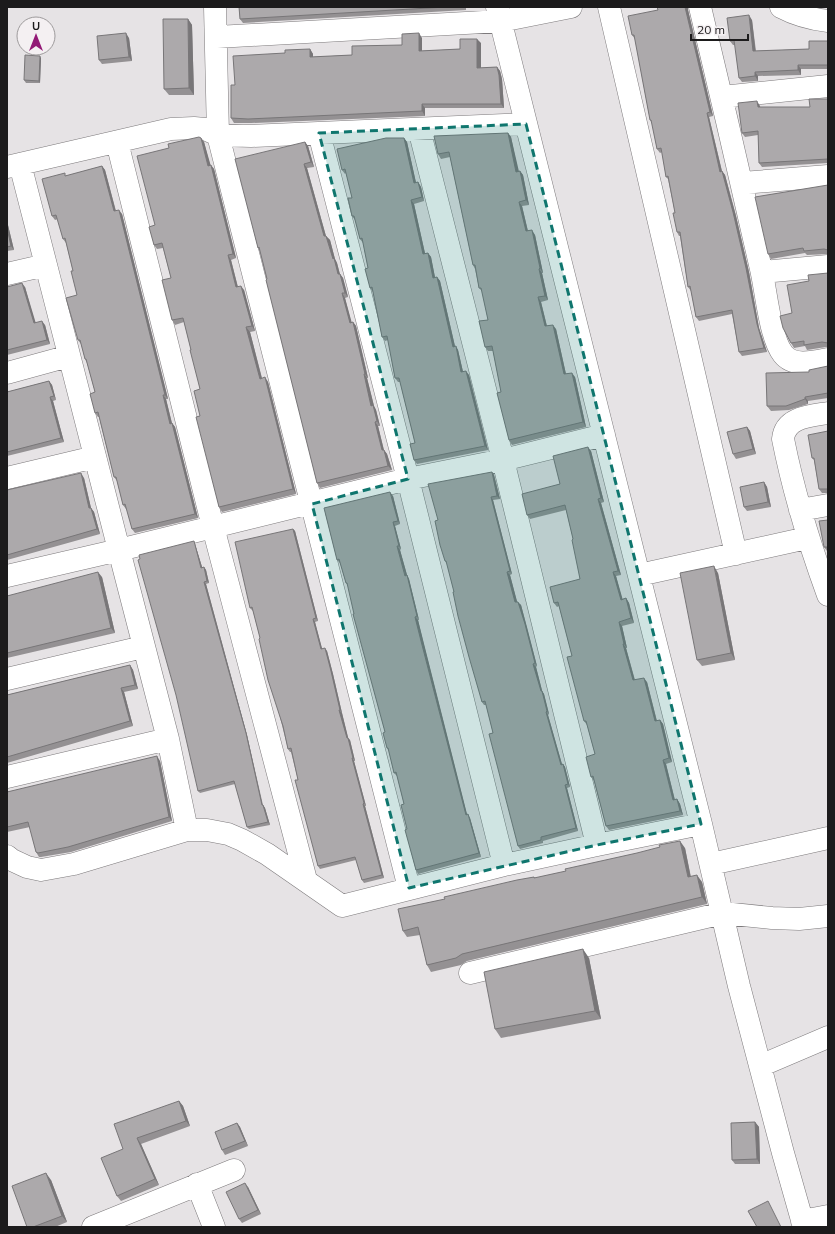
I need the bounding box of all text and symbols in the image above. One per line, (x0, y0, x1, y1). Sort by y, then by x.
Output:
north arrow (16, 16, 56, 56)
scale bar (691, 16, 748, 42)
text: U (32, 19, 40, 33)
text: 20 m (697, 22, 725, 37)

